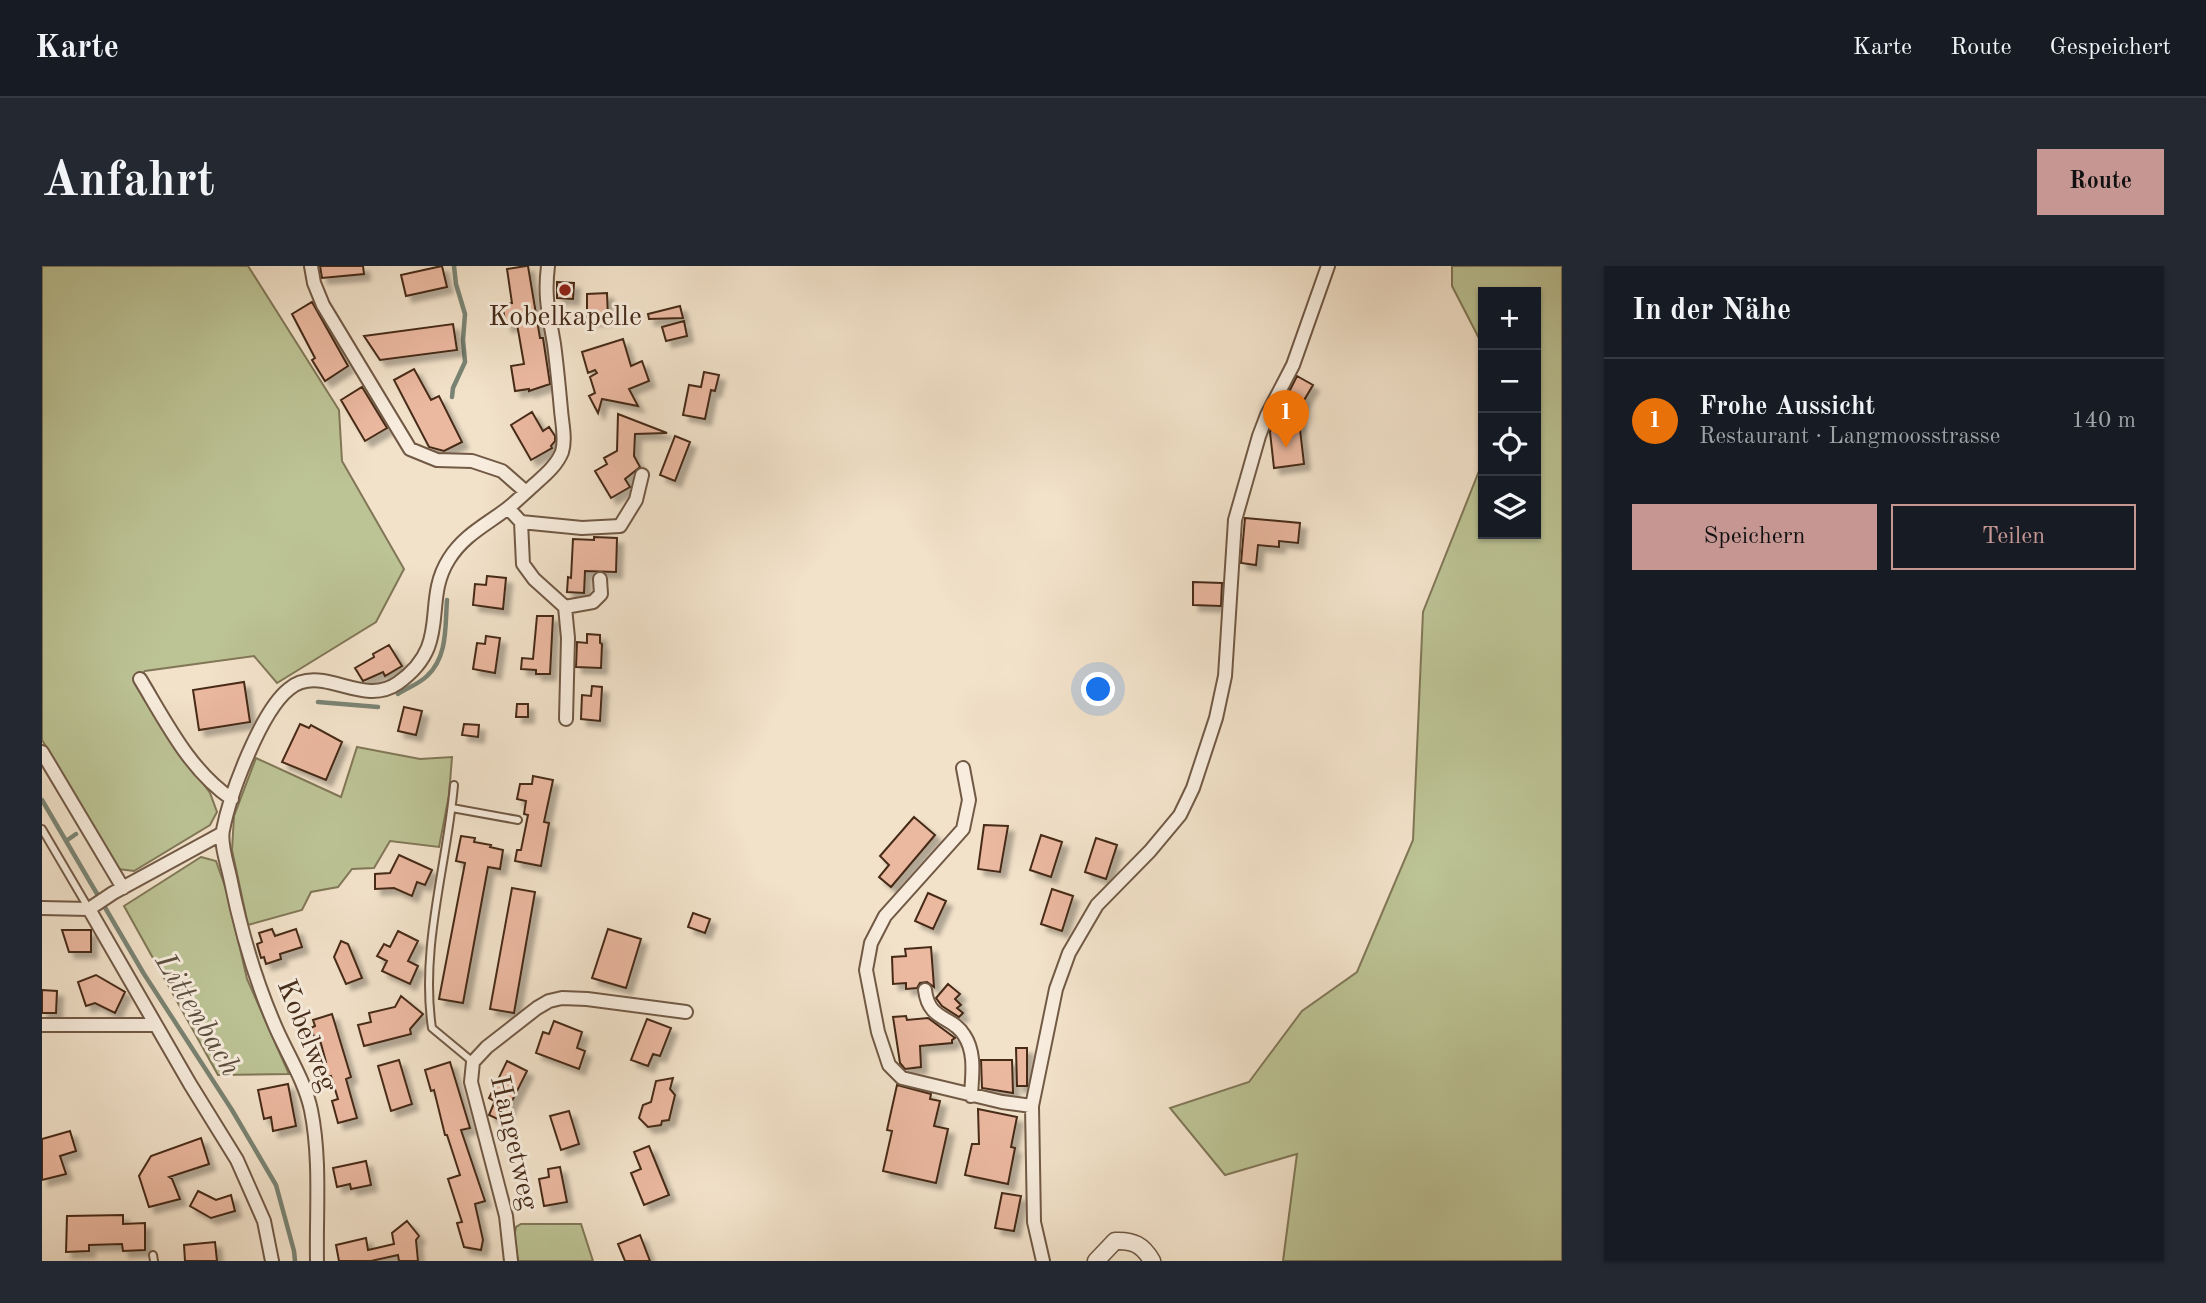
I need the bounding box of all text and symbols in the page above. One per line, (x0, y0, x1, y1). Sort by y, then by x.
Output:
text: Karte (35, 32, 119, 65)
text: Karte (1853, 36, 1912, 60)
text: Route (1950, 36, 2012, 60)
text: Gespeichert (2050, 36, 2171, 60)
button: Route (2037, 149, 2164, 215)
text: Anfahrt (42, 158, 215, 207)
marker: Kobelkapelle (557, 282, 573, 298)
map controls (1478, 287, 1541, 539)
button: + (1478, 287, 1541, 350)
text: In der Nähe (1632, 296, 1791, 326)
place label: Kobelkapelle (488, 304, 642, 332)
button: − (1478, 350, 1541, 413)
pin: 1 (1263, 390, 1309, 448)
text: Frohe Aussicht (1699, 394, 1875, 420)
text: 1 (1648, 409, 1662, 432)
text: 140 m (2071, 409, 2136, 432)
button: locate (1478, 413, 1541, 476)
text: Restaurant · Langmoosstrasse (1699, 425, 2000, 448)
button: layers (1478, 476, 1541, 539)
button: Speichern (1632, 504, 1877, 570)
button: Teilen (1891, 504, 2136, 570)
your location (1081, 672, 1115, 706)
water label: Littenbach (148, 947, 245, 1082)
street label: Kobelweg (271, 976, 341, 1096)
street label: Hangetweg (484, 1073, 542, 1213)

